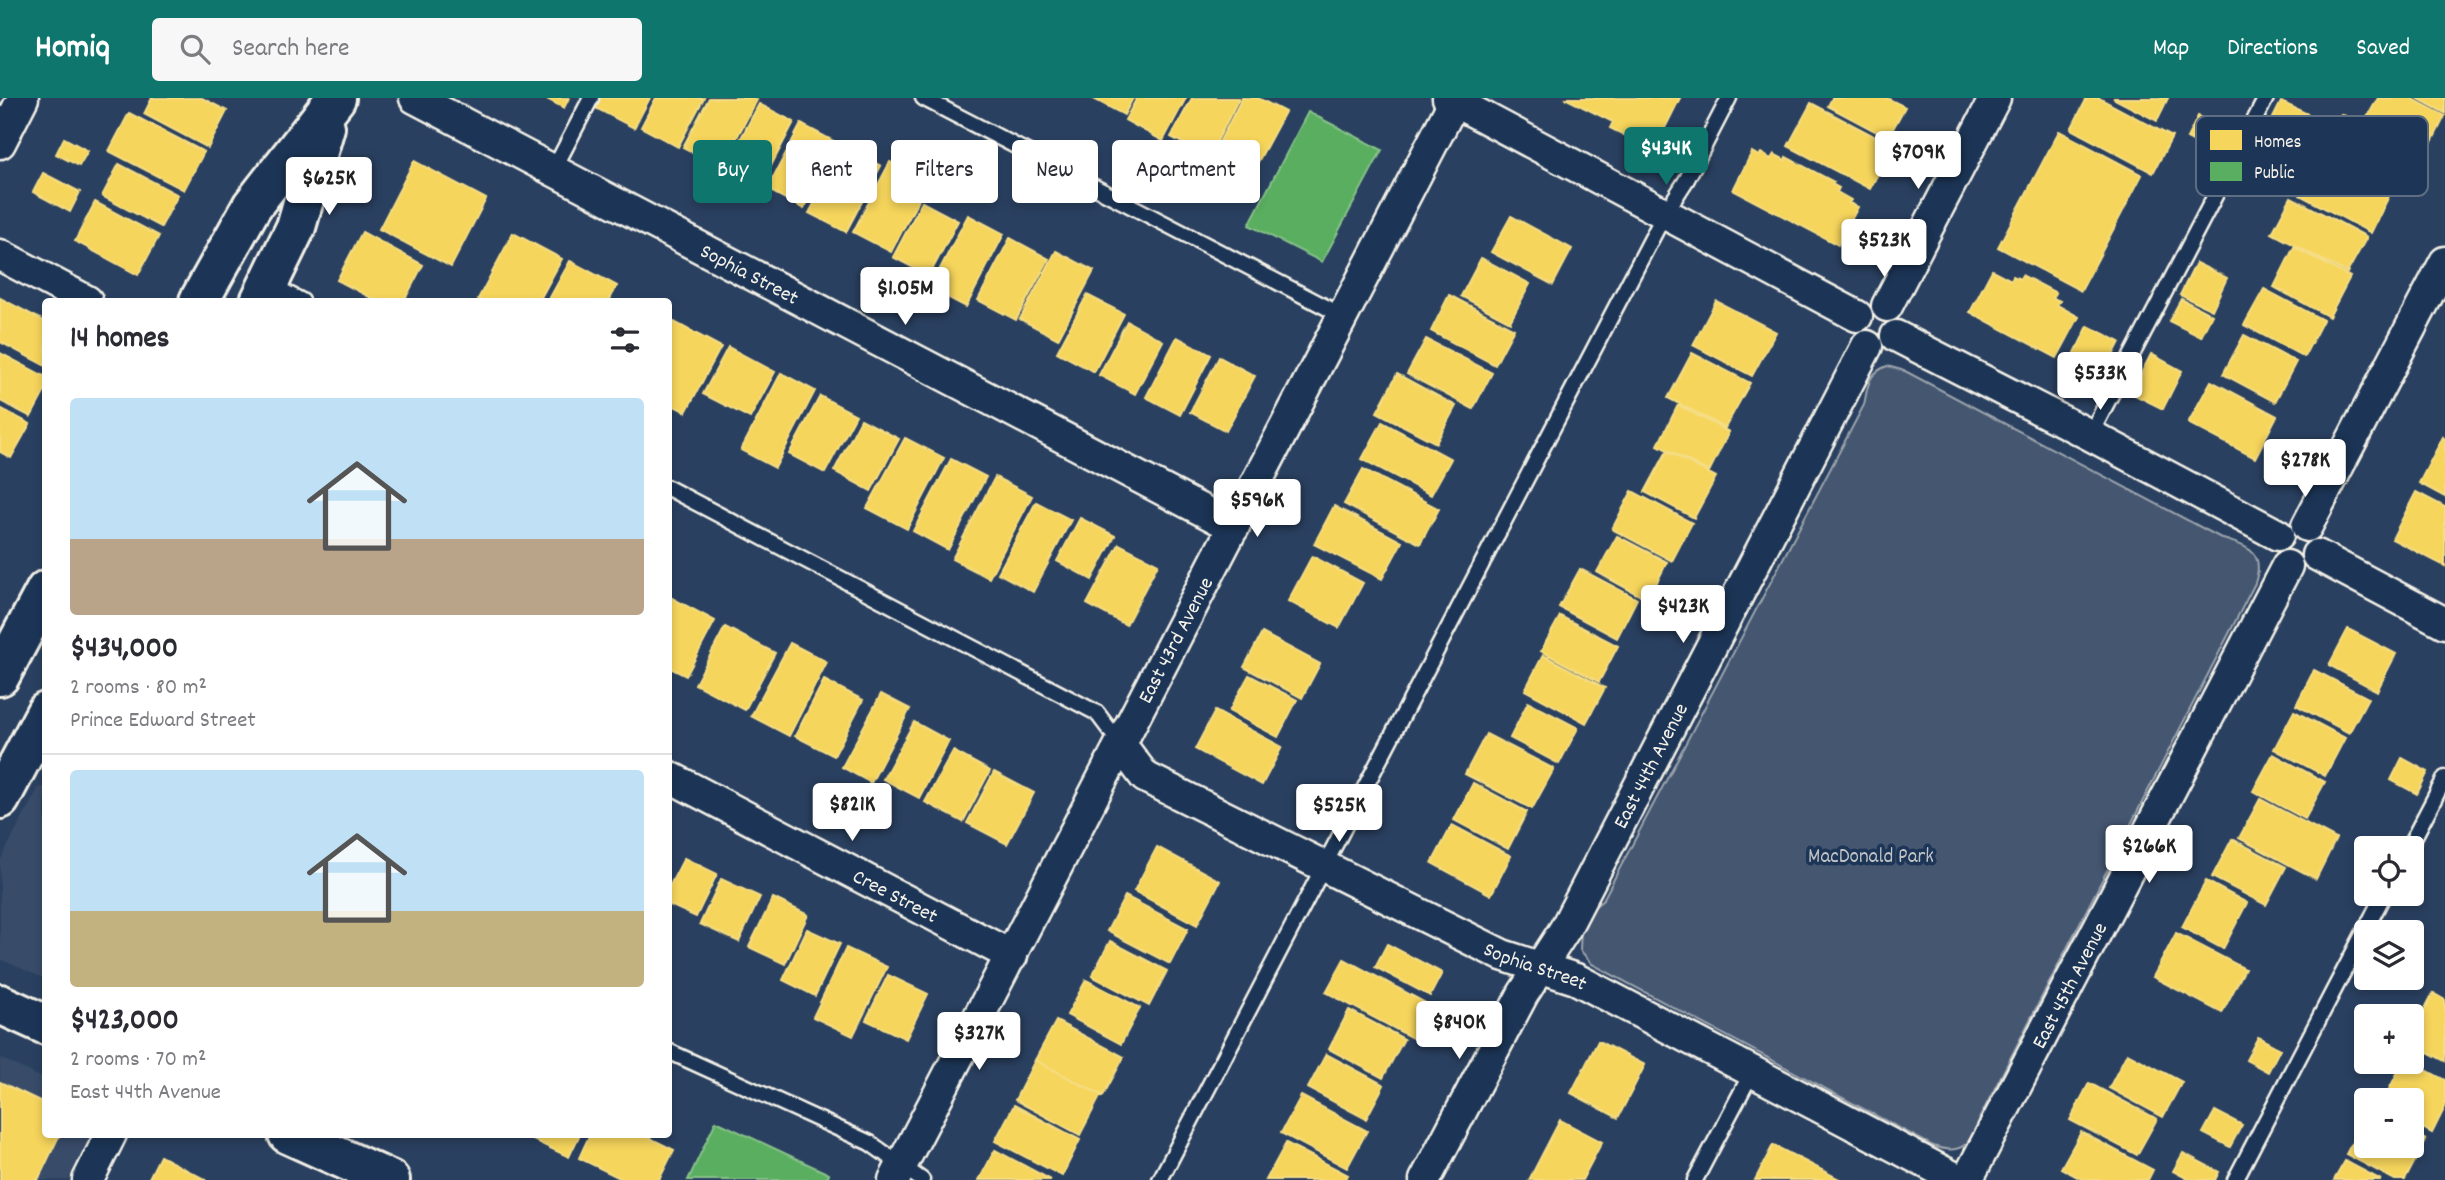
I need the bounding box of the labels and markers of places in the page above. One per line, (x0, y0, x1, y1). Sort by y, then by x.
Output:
pin: $434K (1617, 127, 1715, 187)
pin: $709K (1869, 132, 1967, 191)
pin: $625K (280, 158, 378, 217)
pin: $523K (1835, 220, 1933, 279)
pin: $1.05M (848, 268, 962, 327)
pin: $533K (2051, 352, 2149, 412)
pin: $278K (2256, 440, 2354, 499)
pin: $596K (1208, 480, 1306, 539)
pin: $423K (1634, 586, 1732, 645)
pin: $821K (803, 784, 901, 843)
pin: $525K (1290, 784, 1388, 844)
pin: $266K (2100, 826, 2198, 885)
pin: $840K (1410, 1002, 1508, 1061)
pin: $327K (930, 1012, 1028, 1072)

